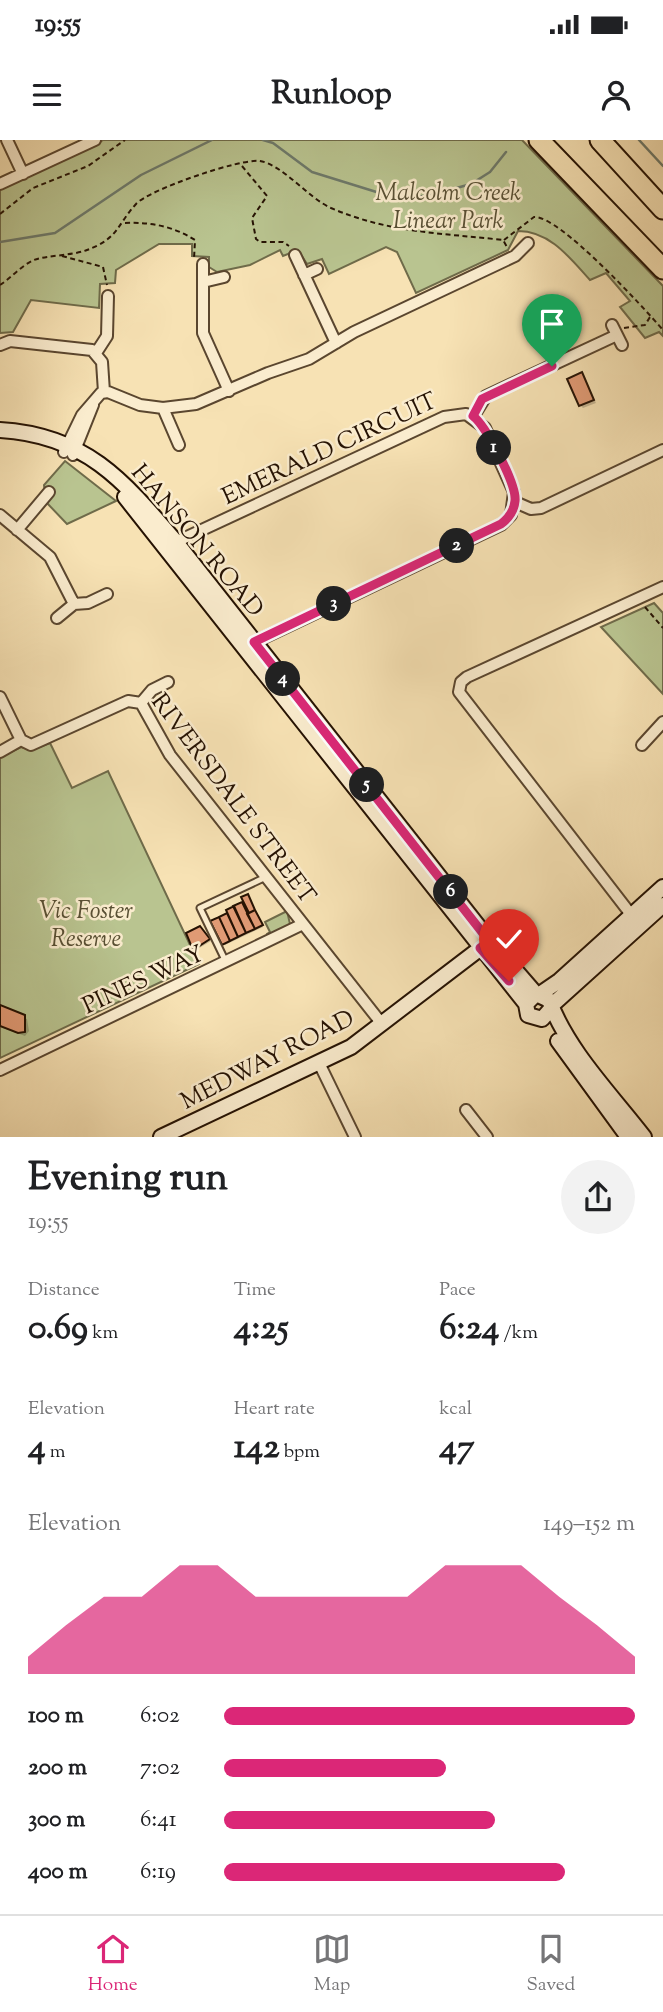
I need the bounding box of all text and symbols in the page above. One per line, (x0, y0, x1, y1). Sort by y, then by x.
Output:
text: 19:55 (35, 6, 81, 43)
text: Runloop (271, 72, 392, 118)
icon: menu (28, 76, 66, 114)
icon: person (597, 76, 635, 114)
park label: Malcolm Creek Linear Park (375, 177, 521, 239)
pin (522, 294, 582, 366)
icon: arrive (533, 305, 571, 343)
street label: EMERALD CIRCUIT (217, 385, 443, 515)
pin: 1 (476, 430, 512, 466)
text: 1 (490, 434, 497, 461)
street label: HANSON ROAD (122, 457, 271, 625)
pin: 2 (440, 528, 475, 564)
text: 2 (452, 532, 461, 559)
pin: 3 (316, 587, 352, 622)
text: 3 (330, 590, 337, 617)
pin: 4 (266, 662, 300, 696)
text: 4 (278, 665, 287, 692)
street label: RIVERSDALE STREET (142, 687, 323, 912)
pin: 5 (350, 768, 384, 802)
text: 5 (363, 771, 370, 798)
pin: 6 (434, 874, 468, 910)
text: 6 (446, 878, 455, 905)
park label: Vic Foster Reserve (39, 895, 133, 957)
pin (479, 909, 539, 981)
icon: check (490, 920, 528, 958)
street label: PINES WAY (77, 938, 210, 1024)
street label: MEDWAY ROAD (175, 1002, 361, 1119)
text: Evening run (28, 1153, 228, 1207)
button: share (561, 1160, 635, 1234)
text: 19:55 (28, 1206, 69, 1239)
text: Distance (28, 1277, 100, 1304)
text: Time (234, 1277, 276, 1304)
text: Pace (439, 1277, 476, 1304)
text: 0.69 (28, 1304, 88, 1355)
text: 4:25 (234, 1304, 289, 1355)
text: 6:24 (439, 1304, 500, 1355)
text: km (88, 1320, 118, 1347)
text: /km (500, 1320, 538, 1347)
text: Elevation (28, 1396, 105, 1423)
text: Heart rate (234, 1396, 315, 1423)
text: kcal (439, 1396, 472, 1423)
text: 4 (28, 1423, 46, 1474)
text: 142 (234, 1423, 280, 1474)
text: 47 (439, 1423, 475, 1474)
text: m (46, 1439, 65, 1466)
text: bpm (280, 1439, 320, 1466)
text: Elevation (28, 1508, 121, 1541)
text: 149–152 m (543, 1508, 635, 1541)
text: 100 m (28, 1700, 84, 1733)
text: 6:02 (140, 1700, 180, 1733)
text: 200 m (28, 1752, 87, 1785)
text: 7:02 (140, 1752, 180, 1785)
text: 300 m (28, 1804, 85, 1837)
text: 6:41 (140, 1804, 177, 1837)
text: 400 m (28, 1856, 88, 1889)
text: 6:19 (140, 1856, 176, 1889)
tab: Home (88, 1930, 138, 1999)
tab: Map (313, 1930, 351, 1999)
tab: Saved (526, 1930, 575, 1999)

